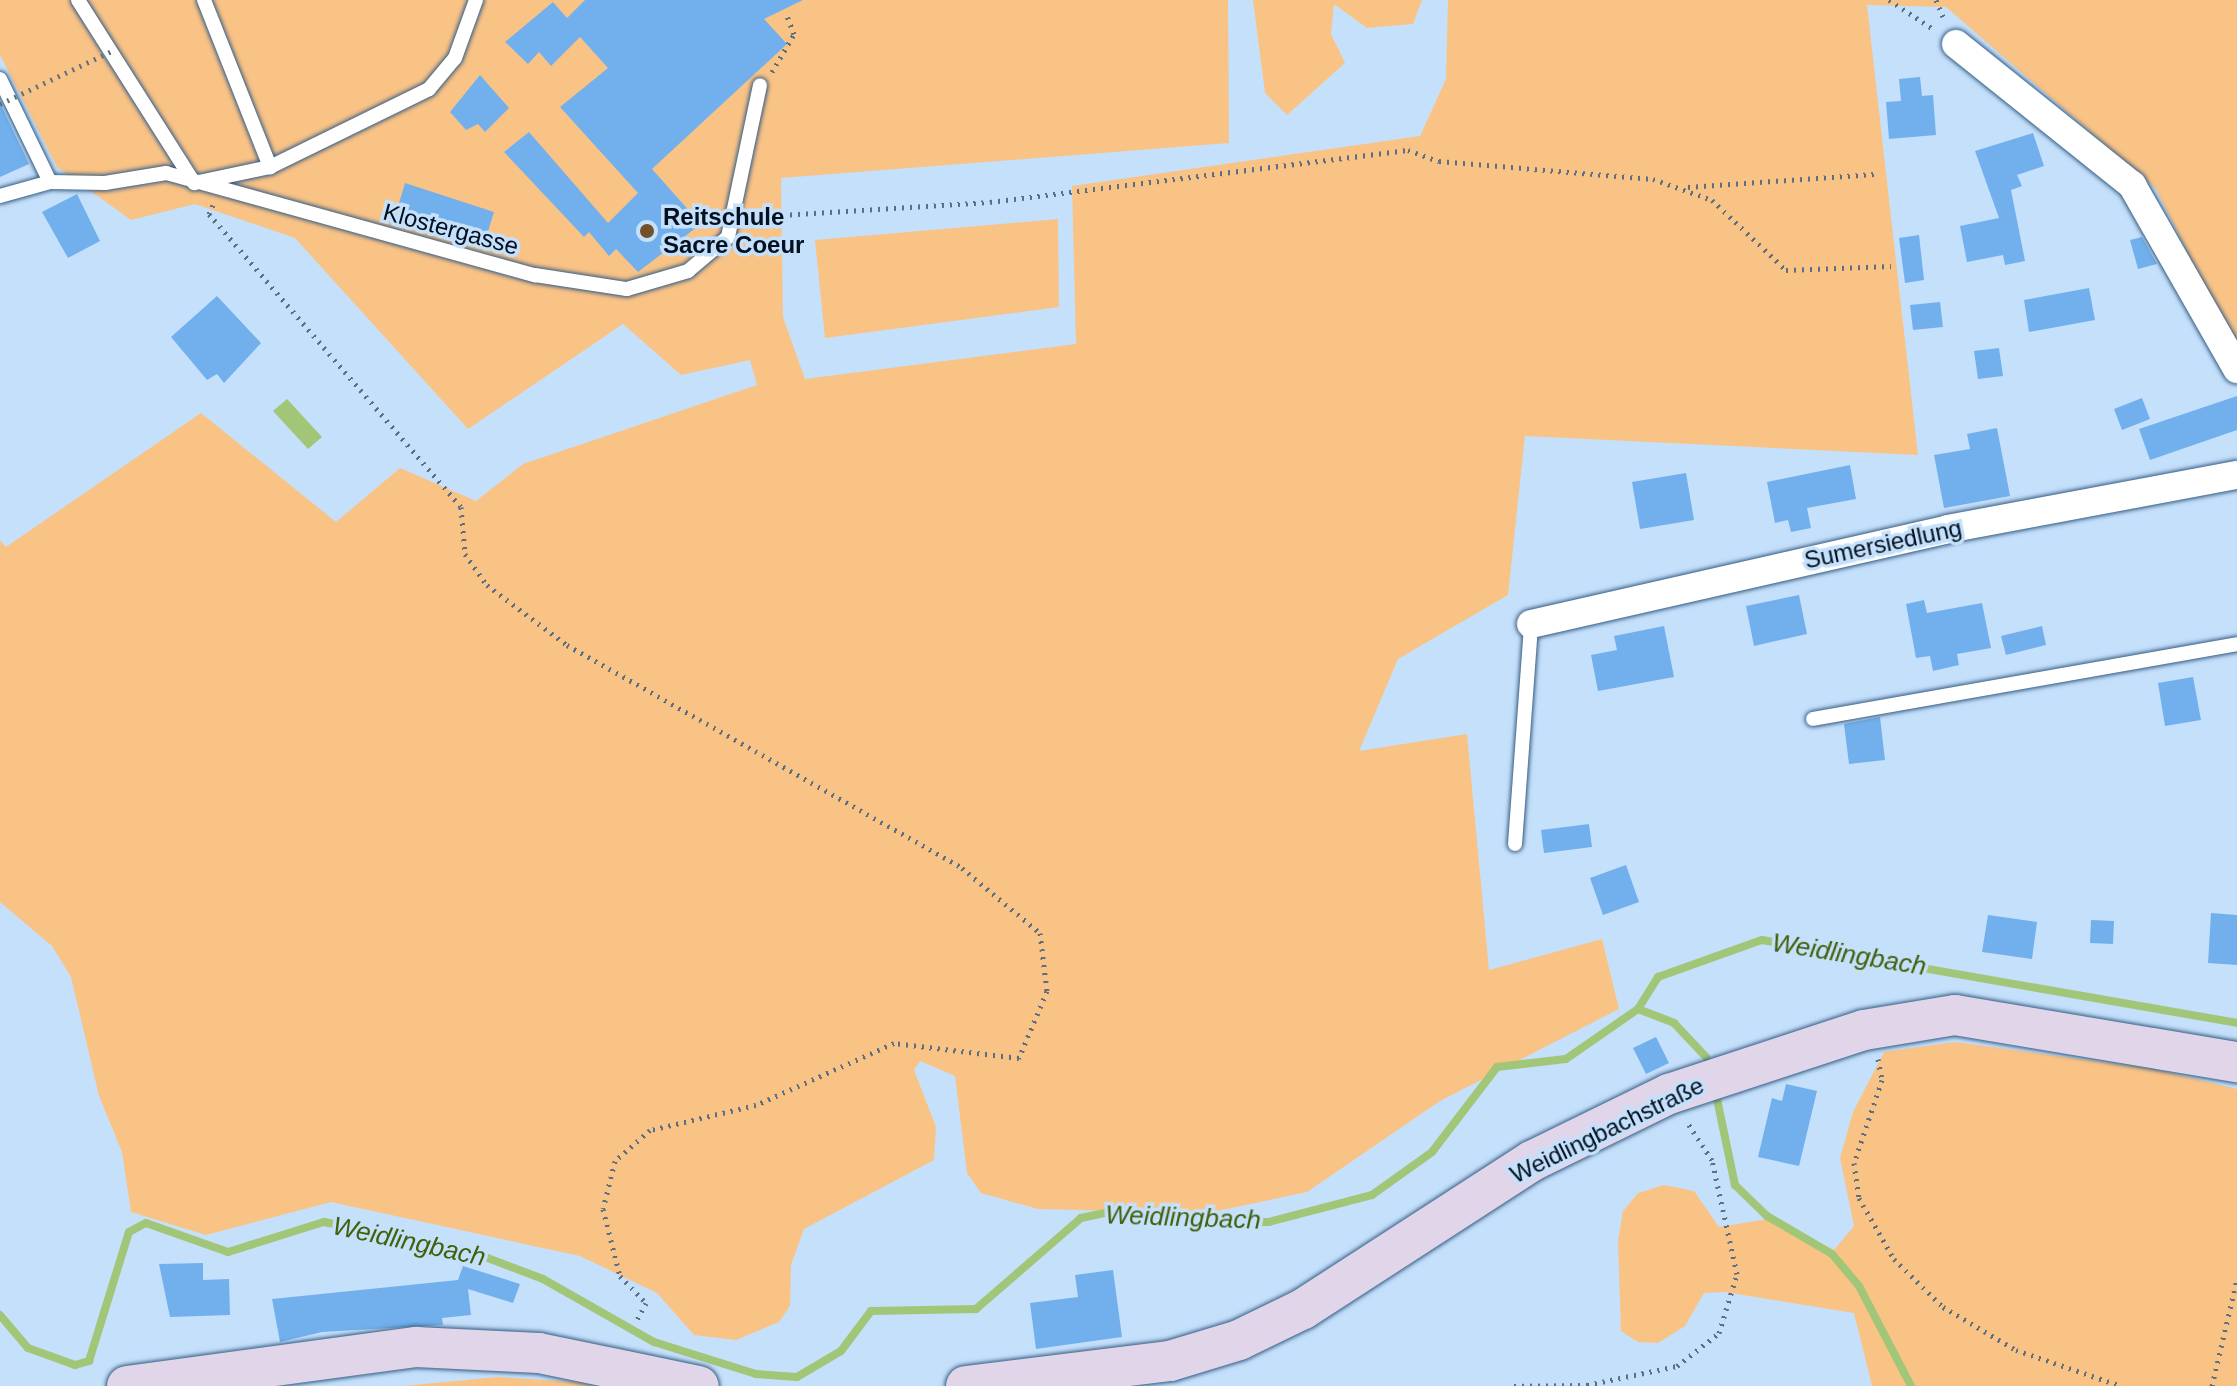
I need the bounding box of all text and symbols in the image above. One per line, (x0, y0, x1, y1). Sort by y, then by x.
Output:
street label: Klostergasse (380, 197, 522, 261)
place label: Reitschule Sacre Coeur (663, 203, 804, 259)
marker: Reitschule Sacre Coeur (638, 222, 656, 240)
street label: Sumersiedlung (1802, 513, 1964, 575)
water label: Weidlingbach (1770, 927, 1928, 983)
street label: Weidlingbachstraße (1506, 1071, 1708, 1189)
water label: Weidlingbach (1105, 1200, 1261, 1236)
water label: Weidlingbach (330, 1211, 488, 1273)

